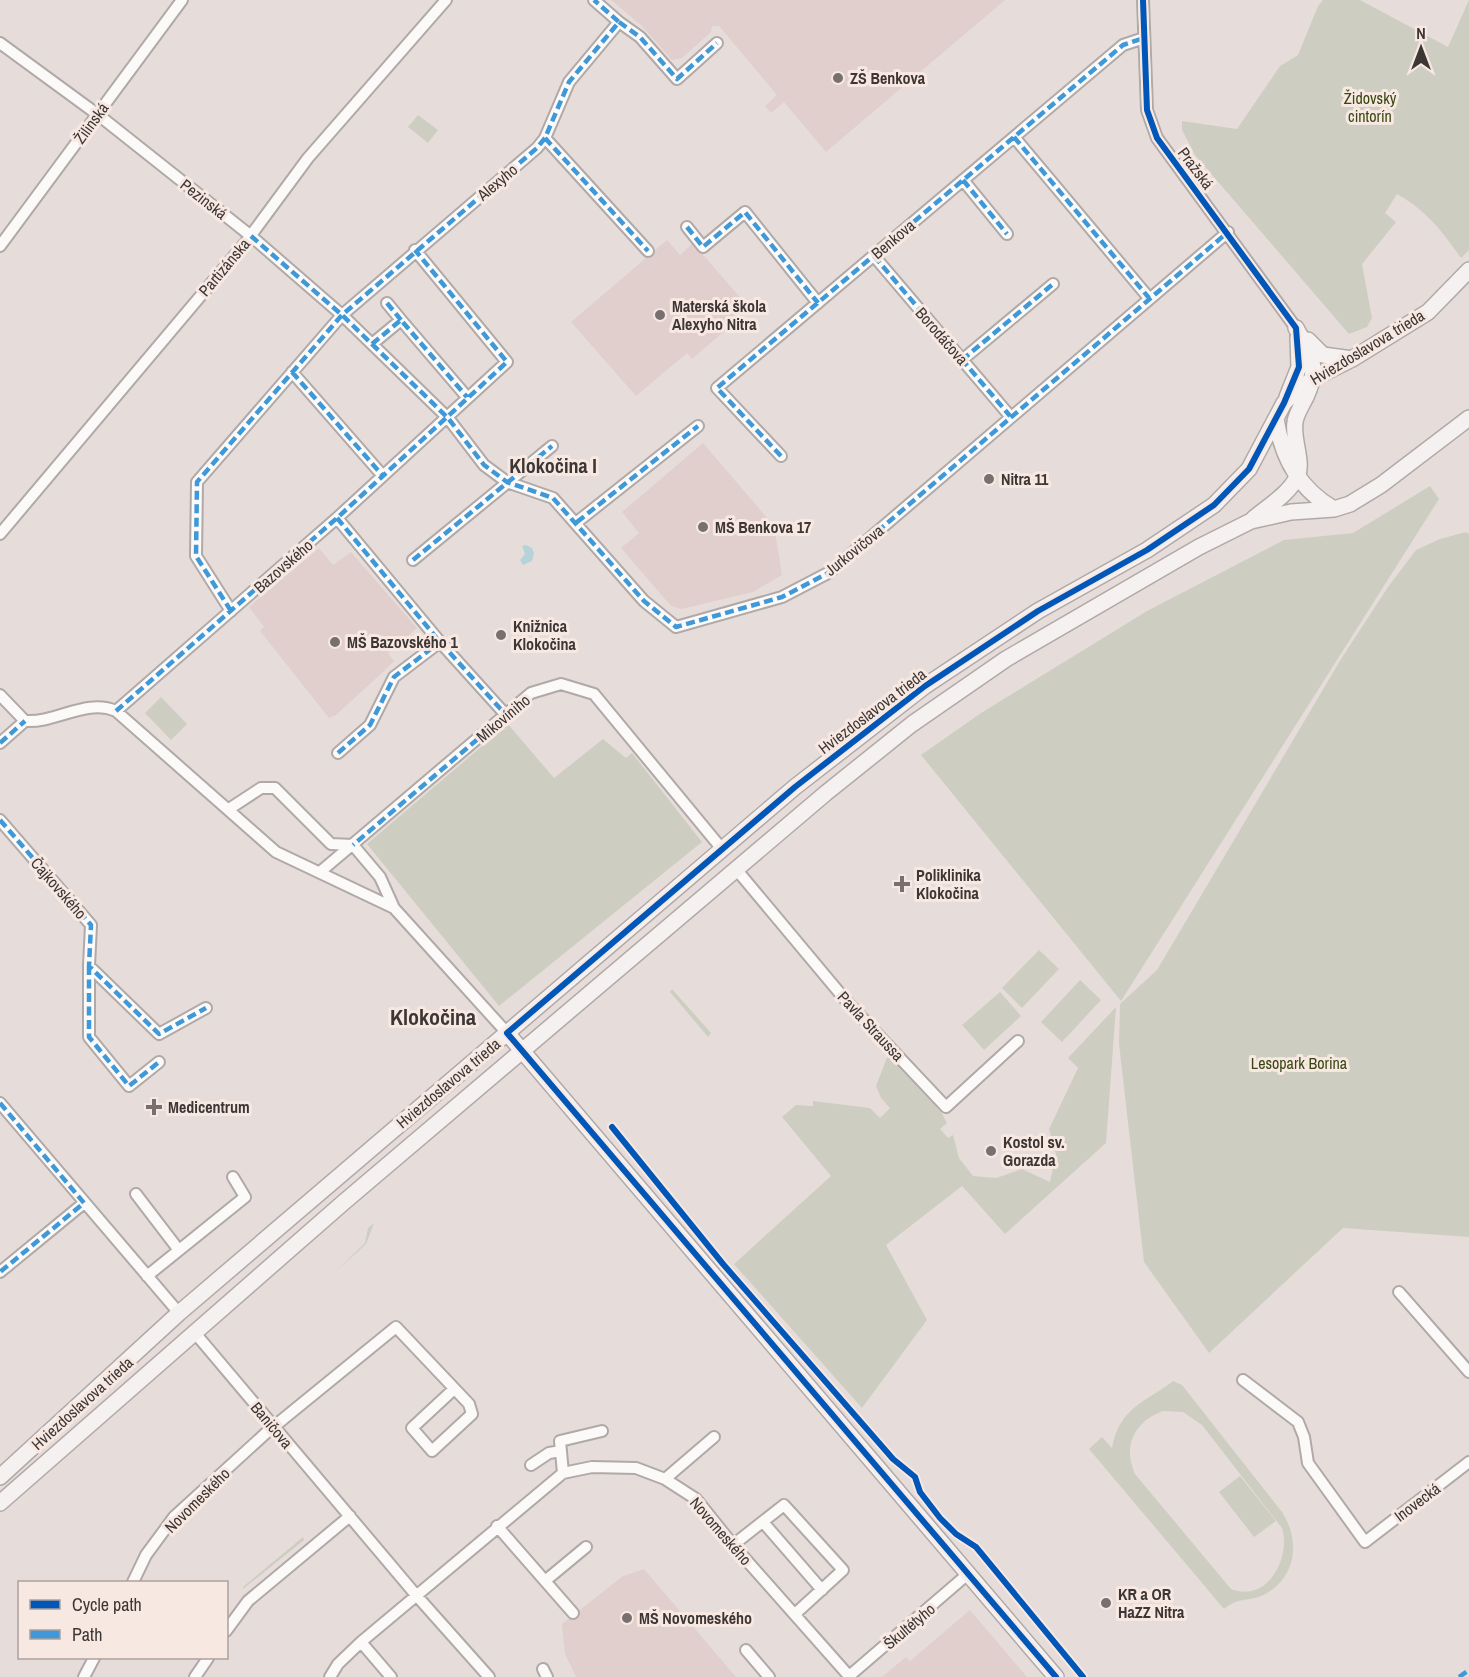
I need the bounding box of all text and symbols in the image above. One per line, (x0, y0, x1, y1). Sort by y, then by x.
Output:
north arrow (1391, 18, 1451, 78)
text: N (1416, 22, 1426, 44)
place label: ZŠ Benkova (850, 67, 926, 89)
marker: ZŠ Benkova (831, 71, 845, 85)
park label: Židovský cintorín (1344, 87, 1397, 127)
street label: Žilinská (69, 97, 114, 148)
street label: Pražská (1173, 142, 1219, 194)
street label: Alexyho (471, 159, 522, 206)
street label: Pezinská (176, 174, 233, 225)
street label: Benkova (866, 214, 920, 264)
street label: Partizánska (193, 233, 255, 301)
place label: Materská škola Alexyho Nitra (672, 295, 767, 335)
street label: Borodáčova (911, 302, 974, 370)
street label: Hviezdoslavova trieda (1306, 304, 1429, 390)
marker: Materská škola Alexyho Nitra (653, 308, 667, 322)
district label: Klokočina I (509, 452, 597, 479)
place label: Nitra 11 (1001, 468, 1049, 490)
marker: Nitra 11 (982, 472, 996, 486)
place label: MŠ Benkova 17 (715, 516, 811, 538)
street label: Jurkovičova (820, 519, 889, 581)
marker: MŠ Benkova 17 (696, 520, 710, 534)
street label: Bazovského (249, 534, 317, 598)
place label: Knižnica Klokočina (513, 615, 576, 655)
marker: Knižnica Klokočina (494, 628, 508, 642)
place label: MŠ Bazovského 1 (347, 631, 459, 653)
marker: MŠ Bazovského 1 (328, 635, 342, 649)
street label: Hviezdoslavova trieda (814, 663, 931, 759)
street label: Mikovíniho (471, 689, 535, 747)
street label: Čajkovského (26, 852, 92, 924)
place label: Poliklinika Klokočina (916, 864, 982, 904)
marker: Poliklinika Klokočina (893, 875, 911, 893)
street label: Pavla Straussa (833, 986, 910, 1066)
district label: Klokočina (390, 1002, 476, 1032)
street label: Hviezdoslavova trieda (391, 1032, 505, 1133)
park label: Lesopark Borina (1251, 1052, 1348, 1074)
place label: Medicentrum (168, 1096, 250, 1118)
marker: Medicentrum (145, 1098, 163, 1116)
place label: Kostol sv. Gorazda (1003, 1131, 1065, 1171)
marker: Kostol sv. Gorazda (984, 1144, 998, 1158)
street label: Hviezdoslavova trieda (26, 1351, 138, 1455)
street label: Baničova (246, 1397, 298, 1454)
street label: Novomeského (160, 1463, 234, 1537)
street label: Inovecká (1389, 1477, 1445, 1527)
street label: Novomeského (685, 1492, 757, 1570)
legend (18, 1581, 228, 1659)
place label: KR a OR HaZZ Nitra (1118, 1583, 1185, 1623)
text: Cycle path (72, 1592, 142, 1617)
marker: KR a OR HaZZ Nitra (1099, 1596, 1113, 1610)
street label: Škultétyho (878, 1598, 940, 1654)
place label: MŠ Novomeského (639, 1607, 752, 1629)
marker: MŠ Novomeského (620, 1611, 634, 1625)
text: Path (72, 1622, 102, 1647)

